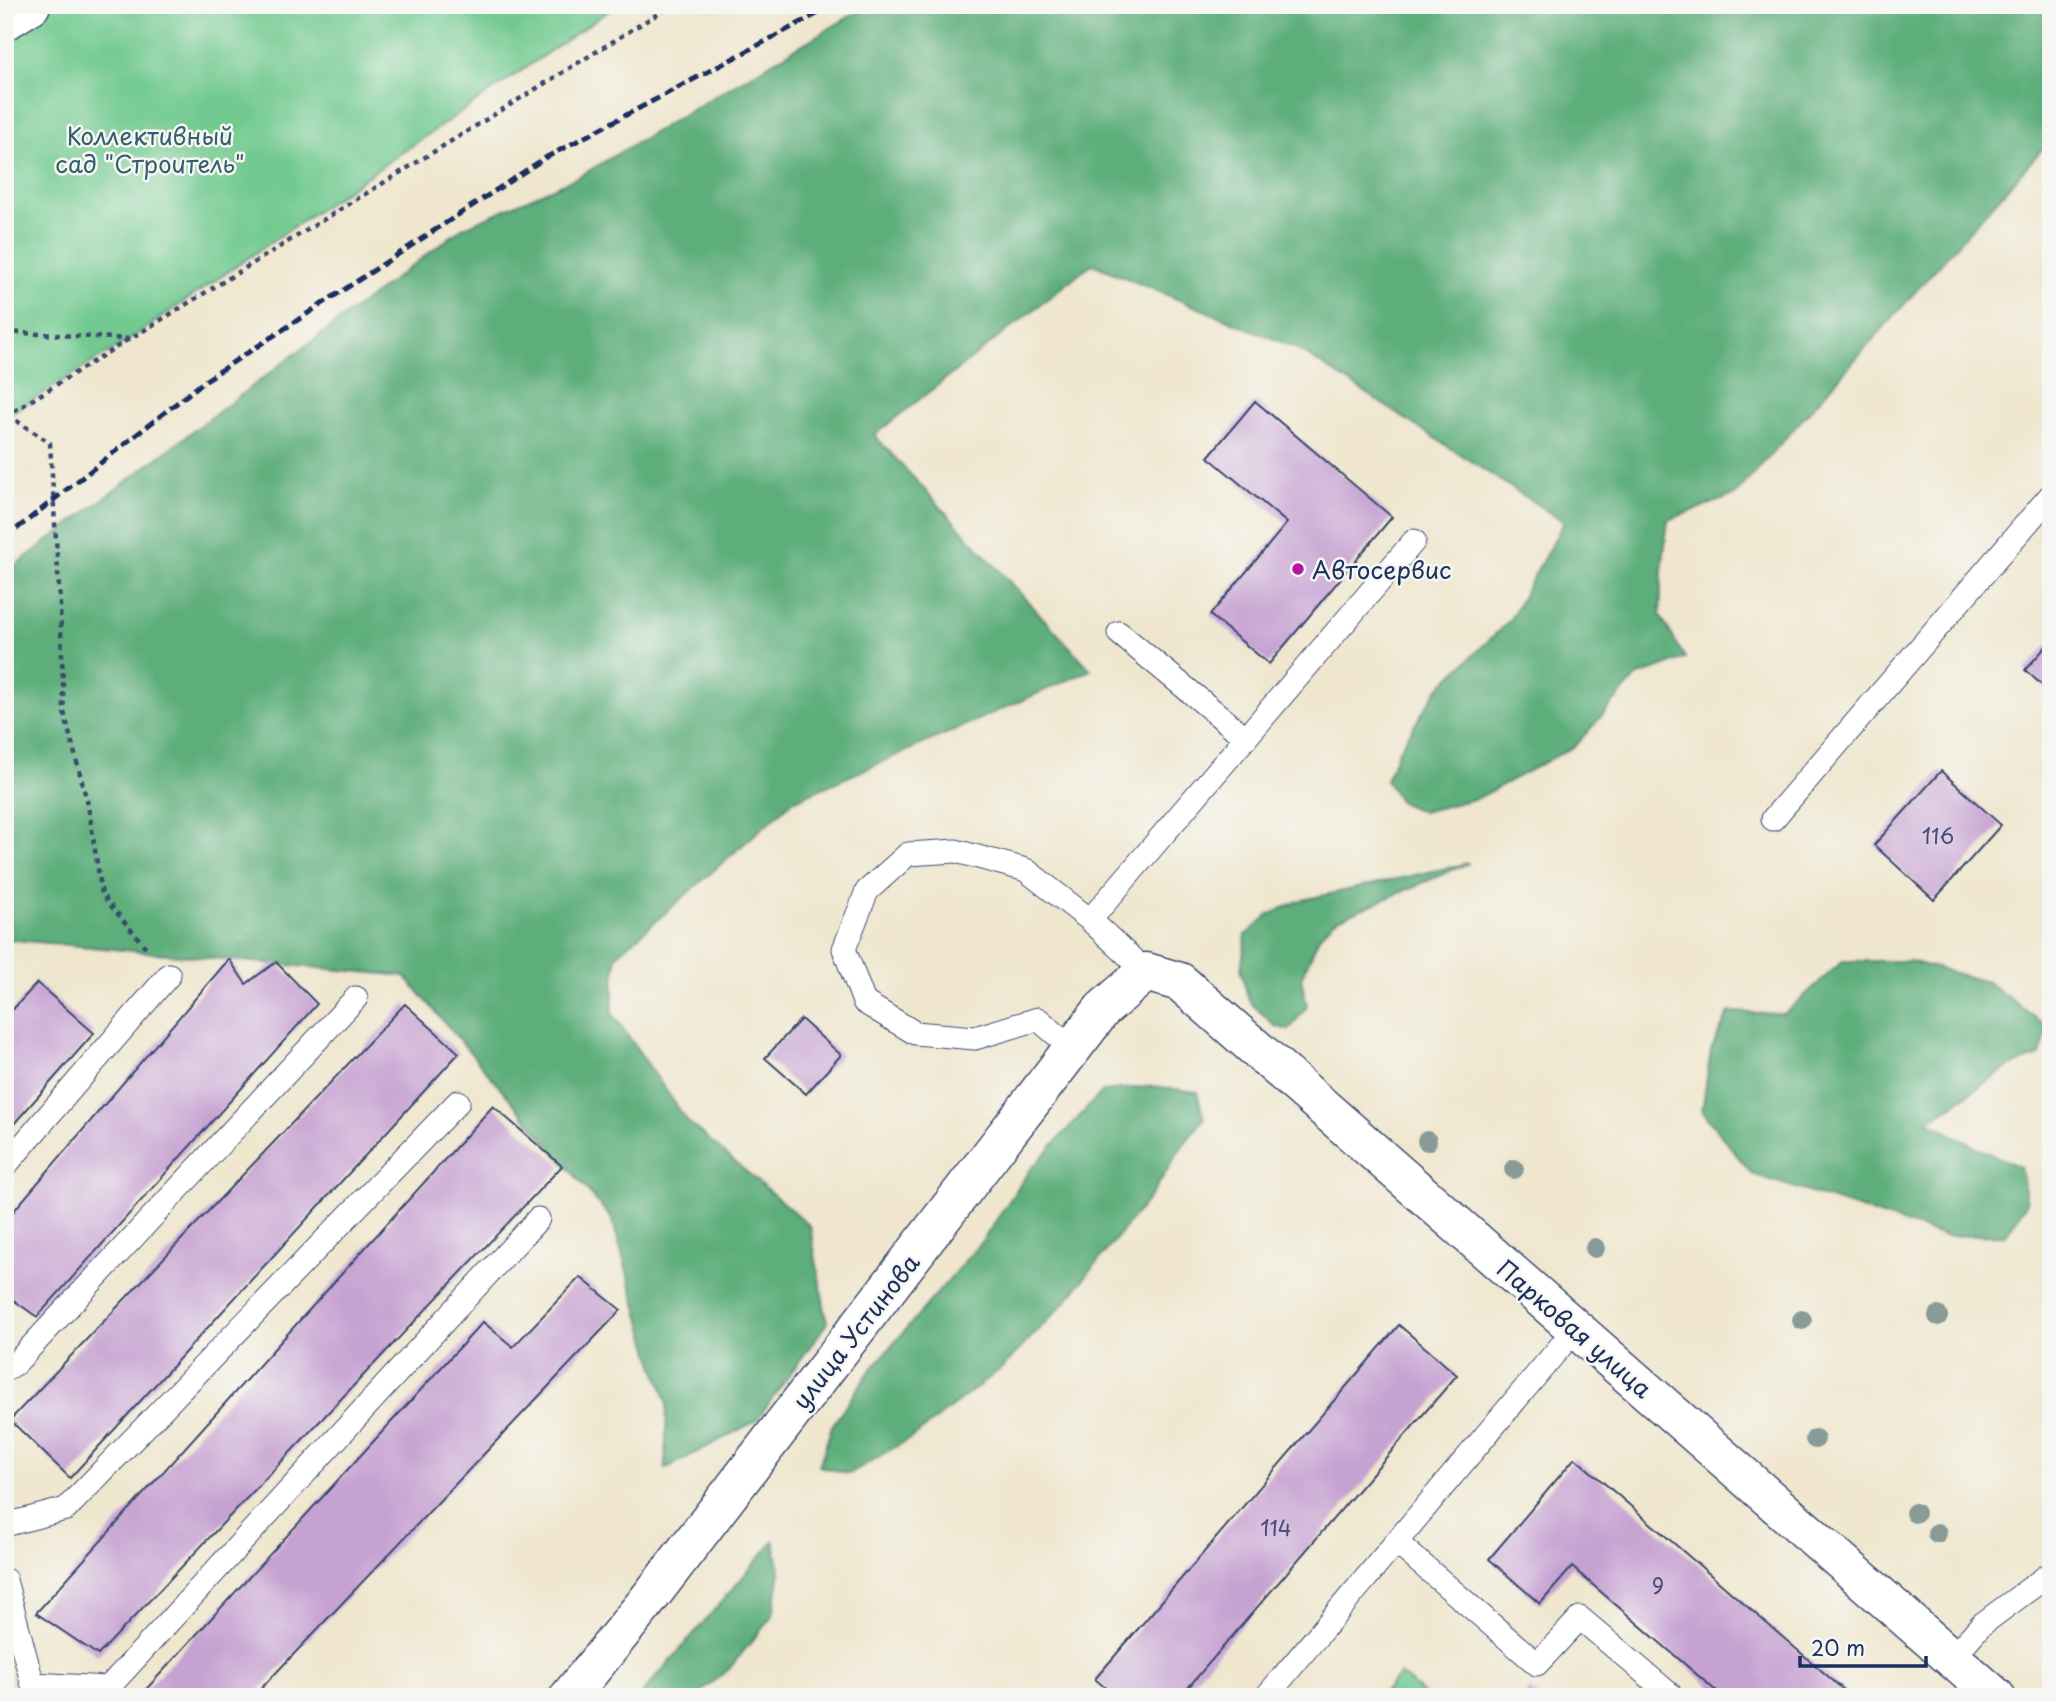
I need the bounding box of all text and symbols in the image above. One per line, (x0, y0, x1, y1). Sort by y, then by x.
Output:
park label: Коллективный сад "Строитель" (55, 117, 245, 181)
place label: Автосервис (1312, 551, 1452, 587)
marker: Автосервис (1290, 561, 1306, 577)
house number: 116 (1922, 819, 1954, 851)
street label: улица Устинова (783, 1246, 927, 1416)
street label: Парковая улица (1489, 1250, 1661, 1406)
house number: 114 (1260, 1511, 1292, 1543)
house number: 9 (1652, 1569, 1664, 1601)
scale bar (1800, 1625, 1926, 1669)
text: 20 m (1811, 1631, 1865, 1663)

